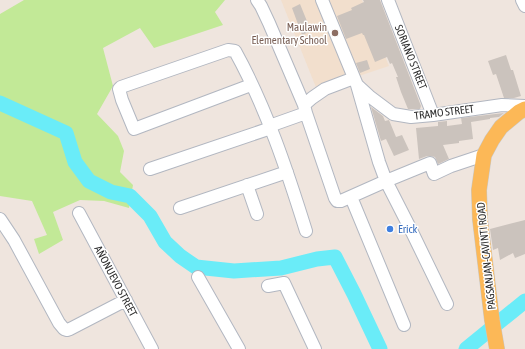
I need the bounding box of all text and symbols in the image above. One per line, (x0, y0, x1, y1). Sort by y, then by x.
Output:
place label: Maulawin Elementary School (251, 21, 327, 46)
street label: SORIANO STREET (393, 23, 429, 91)
marker: Maulawin Elementary School (330, 28, 340, 38)
street label: TRAMO STREET (413, 102, 475, 122)
street label: PAGSANJAN-CAVINTI ROAD (474, 202, 498, 310)
place label: Erick (398, 223, 418, 235)
marker: Erick (385, 224, 395, 234)
street label: AÑONUEVO STREET (92, 244, 140, 319)

